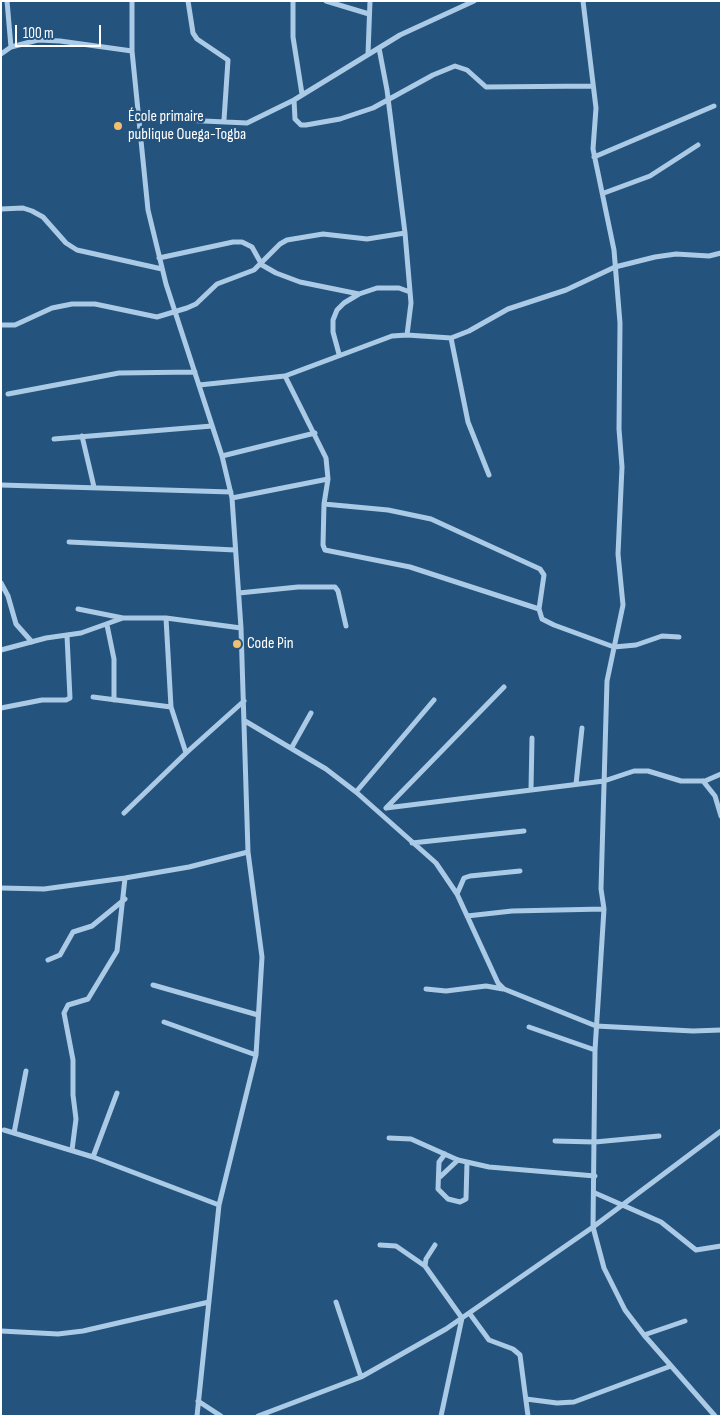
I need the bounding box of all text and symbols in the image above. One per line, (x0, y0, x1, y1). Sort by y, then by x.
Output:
scale bar (18, 15, 104, 47)
text: 100 m (23, 24, 54, 43)
place label: École primaire publique Ouega-Togba (128, 107, 246, 145)
marker: École primaire publique Ouega-Togba (112, 120, 124, 132)
place label: Code Pin (247, 634, 293, 654)
marker: Code Pin (231, 638, 243, 650)

